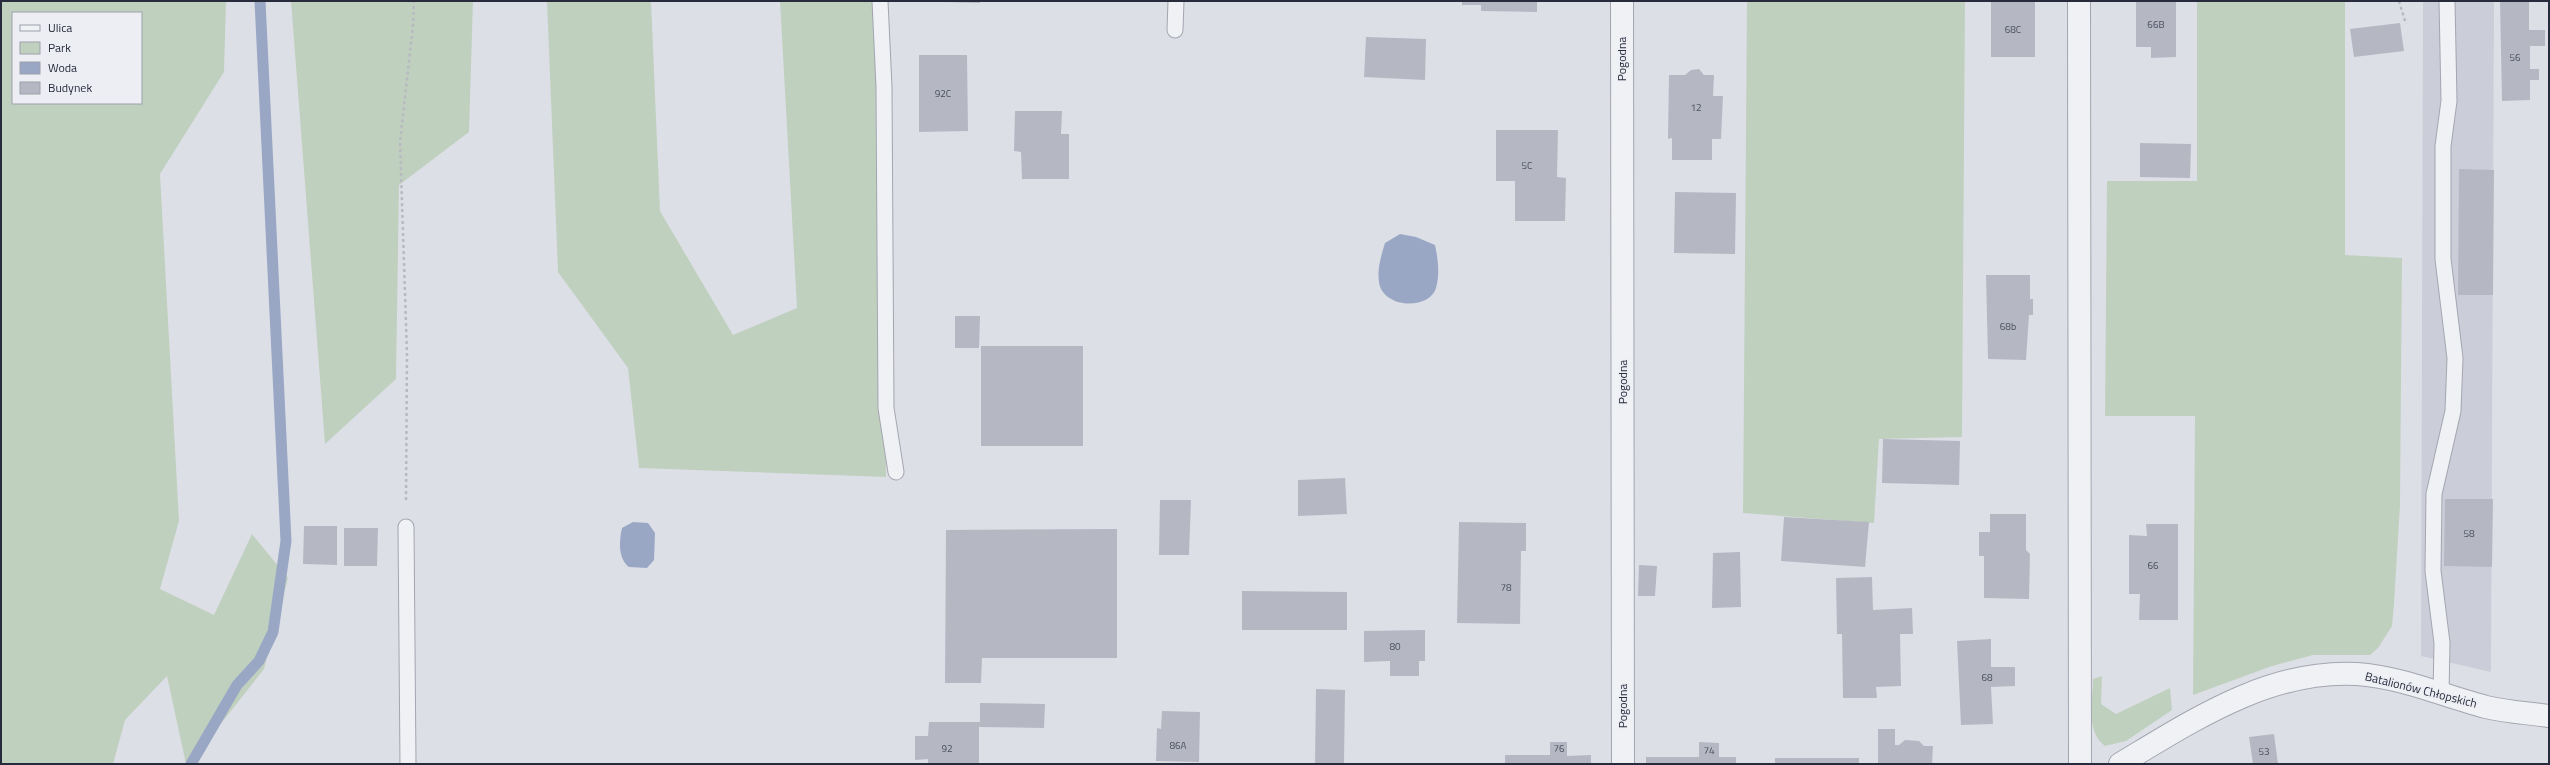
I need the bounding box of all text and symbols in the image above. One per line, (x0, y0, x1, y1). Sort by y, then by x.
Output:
legend (12, 12, 142, 104)
house number: 66B (2147, 17, 2165, 32)
text: Ulica (48, 18, 72, 37)
house number: 68C (2005, 22, 2022, 37)
street label: Pogodna (1612, 37, 1631, 81)
text: Park (48, 38, 71, 57)
house number: 56 (2509, 50, 2521, 65)
text: Woda (48, 58, 77, 77)
text: Budynek (48, 78, 92, 97)
house number: 92C (935, 86, 952, 101)
house number: 12 (1690, 100, 1702, 115)
house number: 5C (1521, 158, 1533, 173)
house number: 68b (2000, 319, 2016, 334)
street label: Pogodna (1613, 360, 1632, 404)
house number: 58 (2463, 526, 2475, 541)
house number: 66 (2147, 558, 2159, 573)
house number: 78 (1500, 580, 1512, 595)
house number: 80 (1389, 639, 1401, 654)
street label: Batalionów Chłopskich (2363, 666, 2479, 713)
house number: 68 (1981, 670, 1993, 685)
street label: Pogodna (1613, 684, 1632, 728)
house number: 86A (1169, 738, 1187, 753)
house number: 92 (941, 741, 953, 756)
house number: 76 (1553, 741, 1565, 756)
house number: 74 (1703, 743, 1715, 758)
house number: 53 (2258, 744, 2270, 759)

